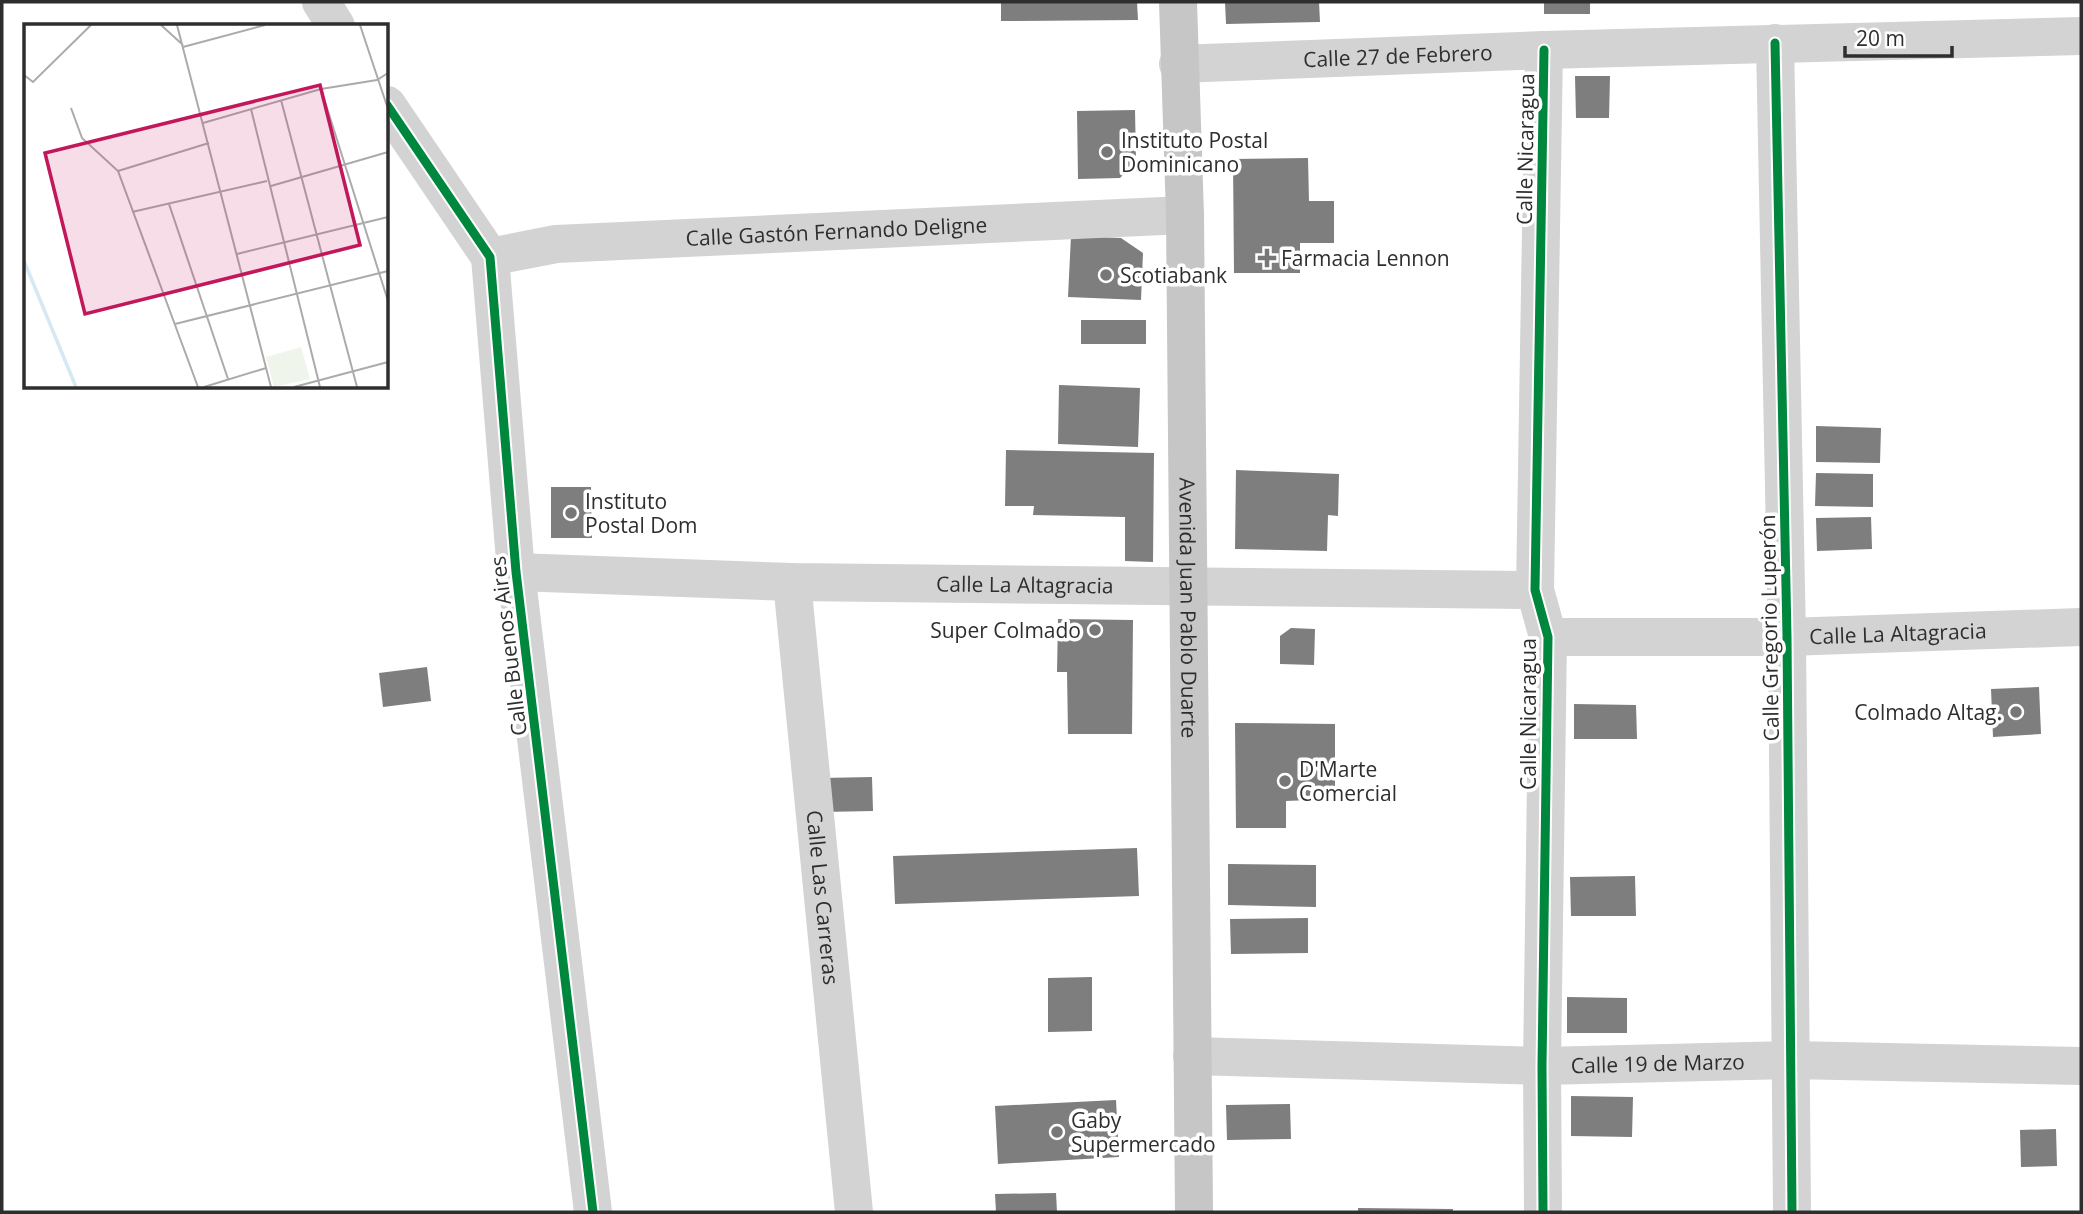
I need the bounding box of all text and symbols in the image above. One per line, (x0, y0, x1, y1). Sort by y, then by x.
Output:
scale bar (1845, 14, 1952, 58)
inset map (24, 24, 388, 388)
text: 20 m (1856, 24, 1905, 52)
street label: Calle 27 de Febrero (1303, 38, 1493, 73)
street label: Calle Nicaragua (1510, 73, 1540, 225)
place label: Instituto Postal Dominicano (1121, 126, 1268, 178)
marker: Instituto Postal Dominicano (1099, 144, 1115, 160)
street label: Calle Gastón Fernando Deligne (685, 210, 988, 252)
place label: Farmacia Lennon (1281, 244, 1450, 272)
marker: Farmacia Lennon (1259, 250, 1275, 266)
place label: Scotiabank (1120, 261, 1227, 289)
marker: Scotiabank (1098, 267, 1114, 283)
street label: Avenida Juan Pablo Duarte (1173, 477, 1204, 738)
place label: Instituto Postal Dom (585, 487, 698, 539)
marker: Instituto Postal Dom (563, 505, 579, 521)
street label: Calle Gregorio Luperón (1753, 514, 1785, 742)
street label: Calle Buenos Aires (483, 555, 533, 737)
street label: Calle La Altagracia (936, 570, 1114, 599)
place label: Super Colmado (930, 616, 1081, 644)
street label: Calle La Altagracia (1809, 616, 1987, 650)
marker: Super Colmado (1087, 622, 1103, 638)
street label: Calle Nicaragua (1514, 638, 1542, 790)
place label: Colmado Altag. (1854, 698, 2002, 726)
marker: Colmado Altag. (2008, 704, 2024, 720)
place label: D'Marte Comercial (1299, 755, 1397, 807)
marker: D'Marte Comercial (1277, 773, 1293, 789)
street label: Calle Las Carreras (801, 809, 846, 986)
street label: Calle 19 de Marzo (1570, 1047, 1745, 1079)
place label: Gaby Supermercado (1071, 1106, 1216, 1158)
marker: Gaby Supermercado (1049, 1124, 1065, 1140)

